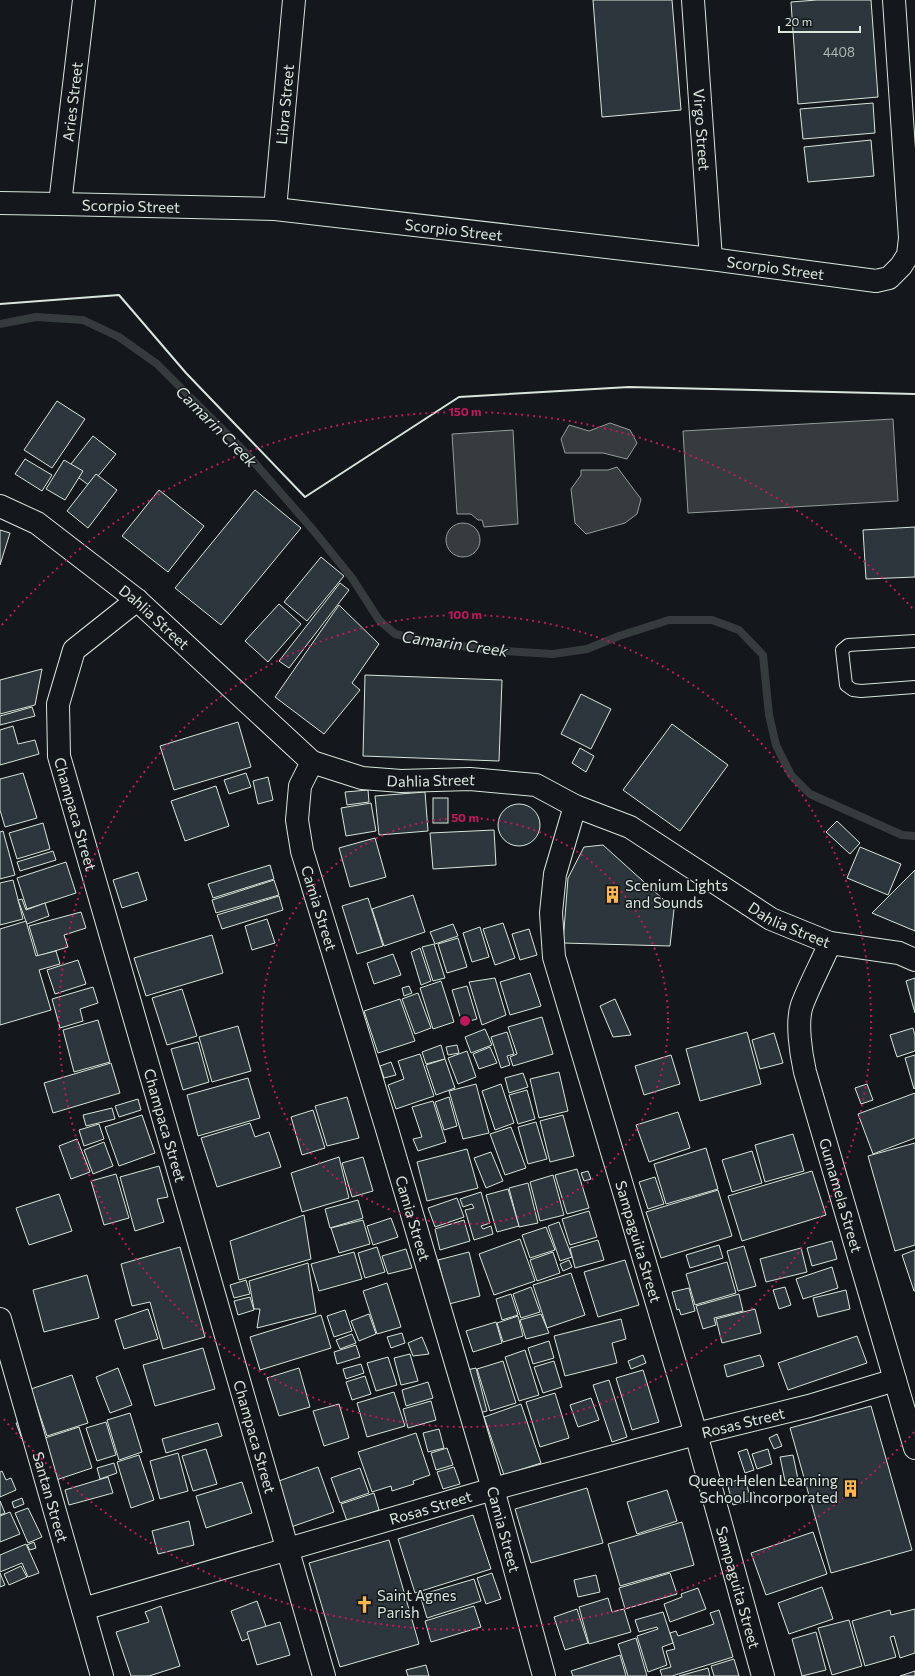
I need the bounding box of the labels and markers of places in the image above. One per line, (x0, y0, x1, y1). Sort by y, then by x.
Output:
place label: Scenium Lights and Sounds (625, 876, 728, 911)
building icon: Scenium Lights and Sounds (602, 884, 622, 904)
centre of rings (458, 1014, 472, 1028)
place label: Queen Helen Learning School Incorporated (688, 1471, 838, 1506)
building icon: Queen Helen Learning School Incorporated (841, 1479, 861, 1499)
place label: Saint Agnes Parish (377, 1586, 457, 1621)
church icon: Saint Agnes Parish (354, 1594, 374, 1614)

